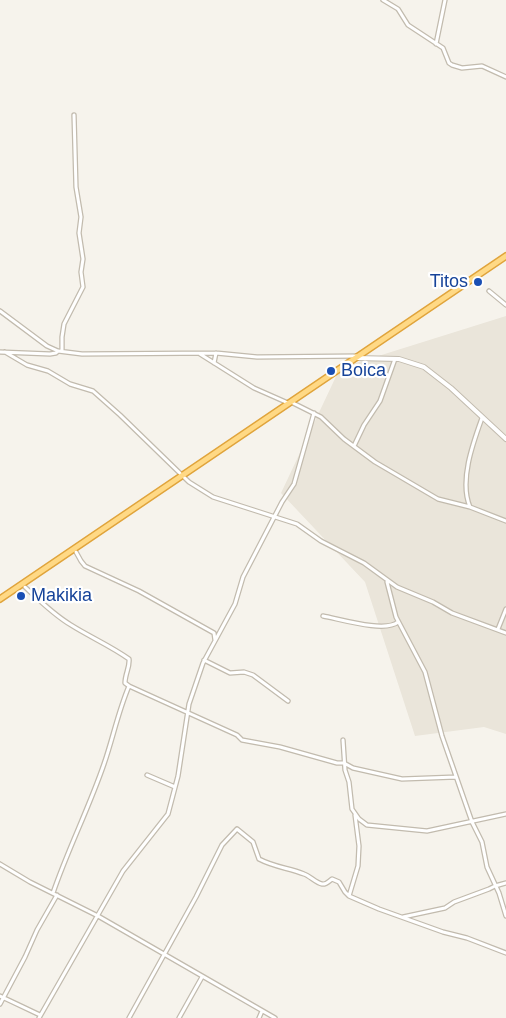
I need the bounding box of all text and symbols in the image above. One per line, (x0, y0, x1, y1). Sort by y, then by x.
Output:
place label: Titos (430, 271, 468, 293)
marker: Titos (472, 276, 484, 288)
place label: Boica (341, 360, 386, 382)
marker: Boica (325, 365, 337, 377)
place label: Makikia (31, 585, 92, 607)
marker: Makikia (15, 590, 27, 602)

